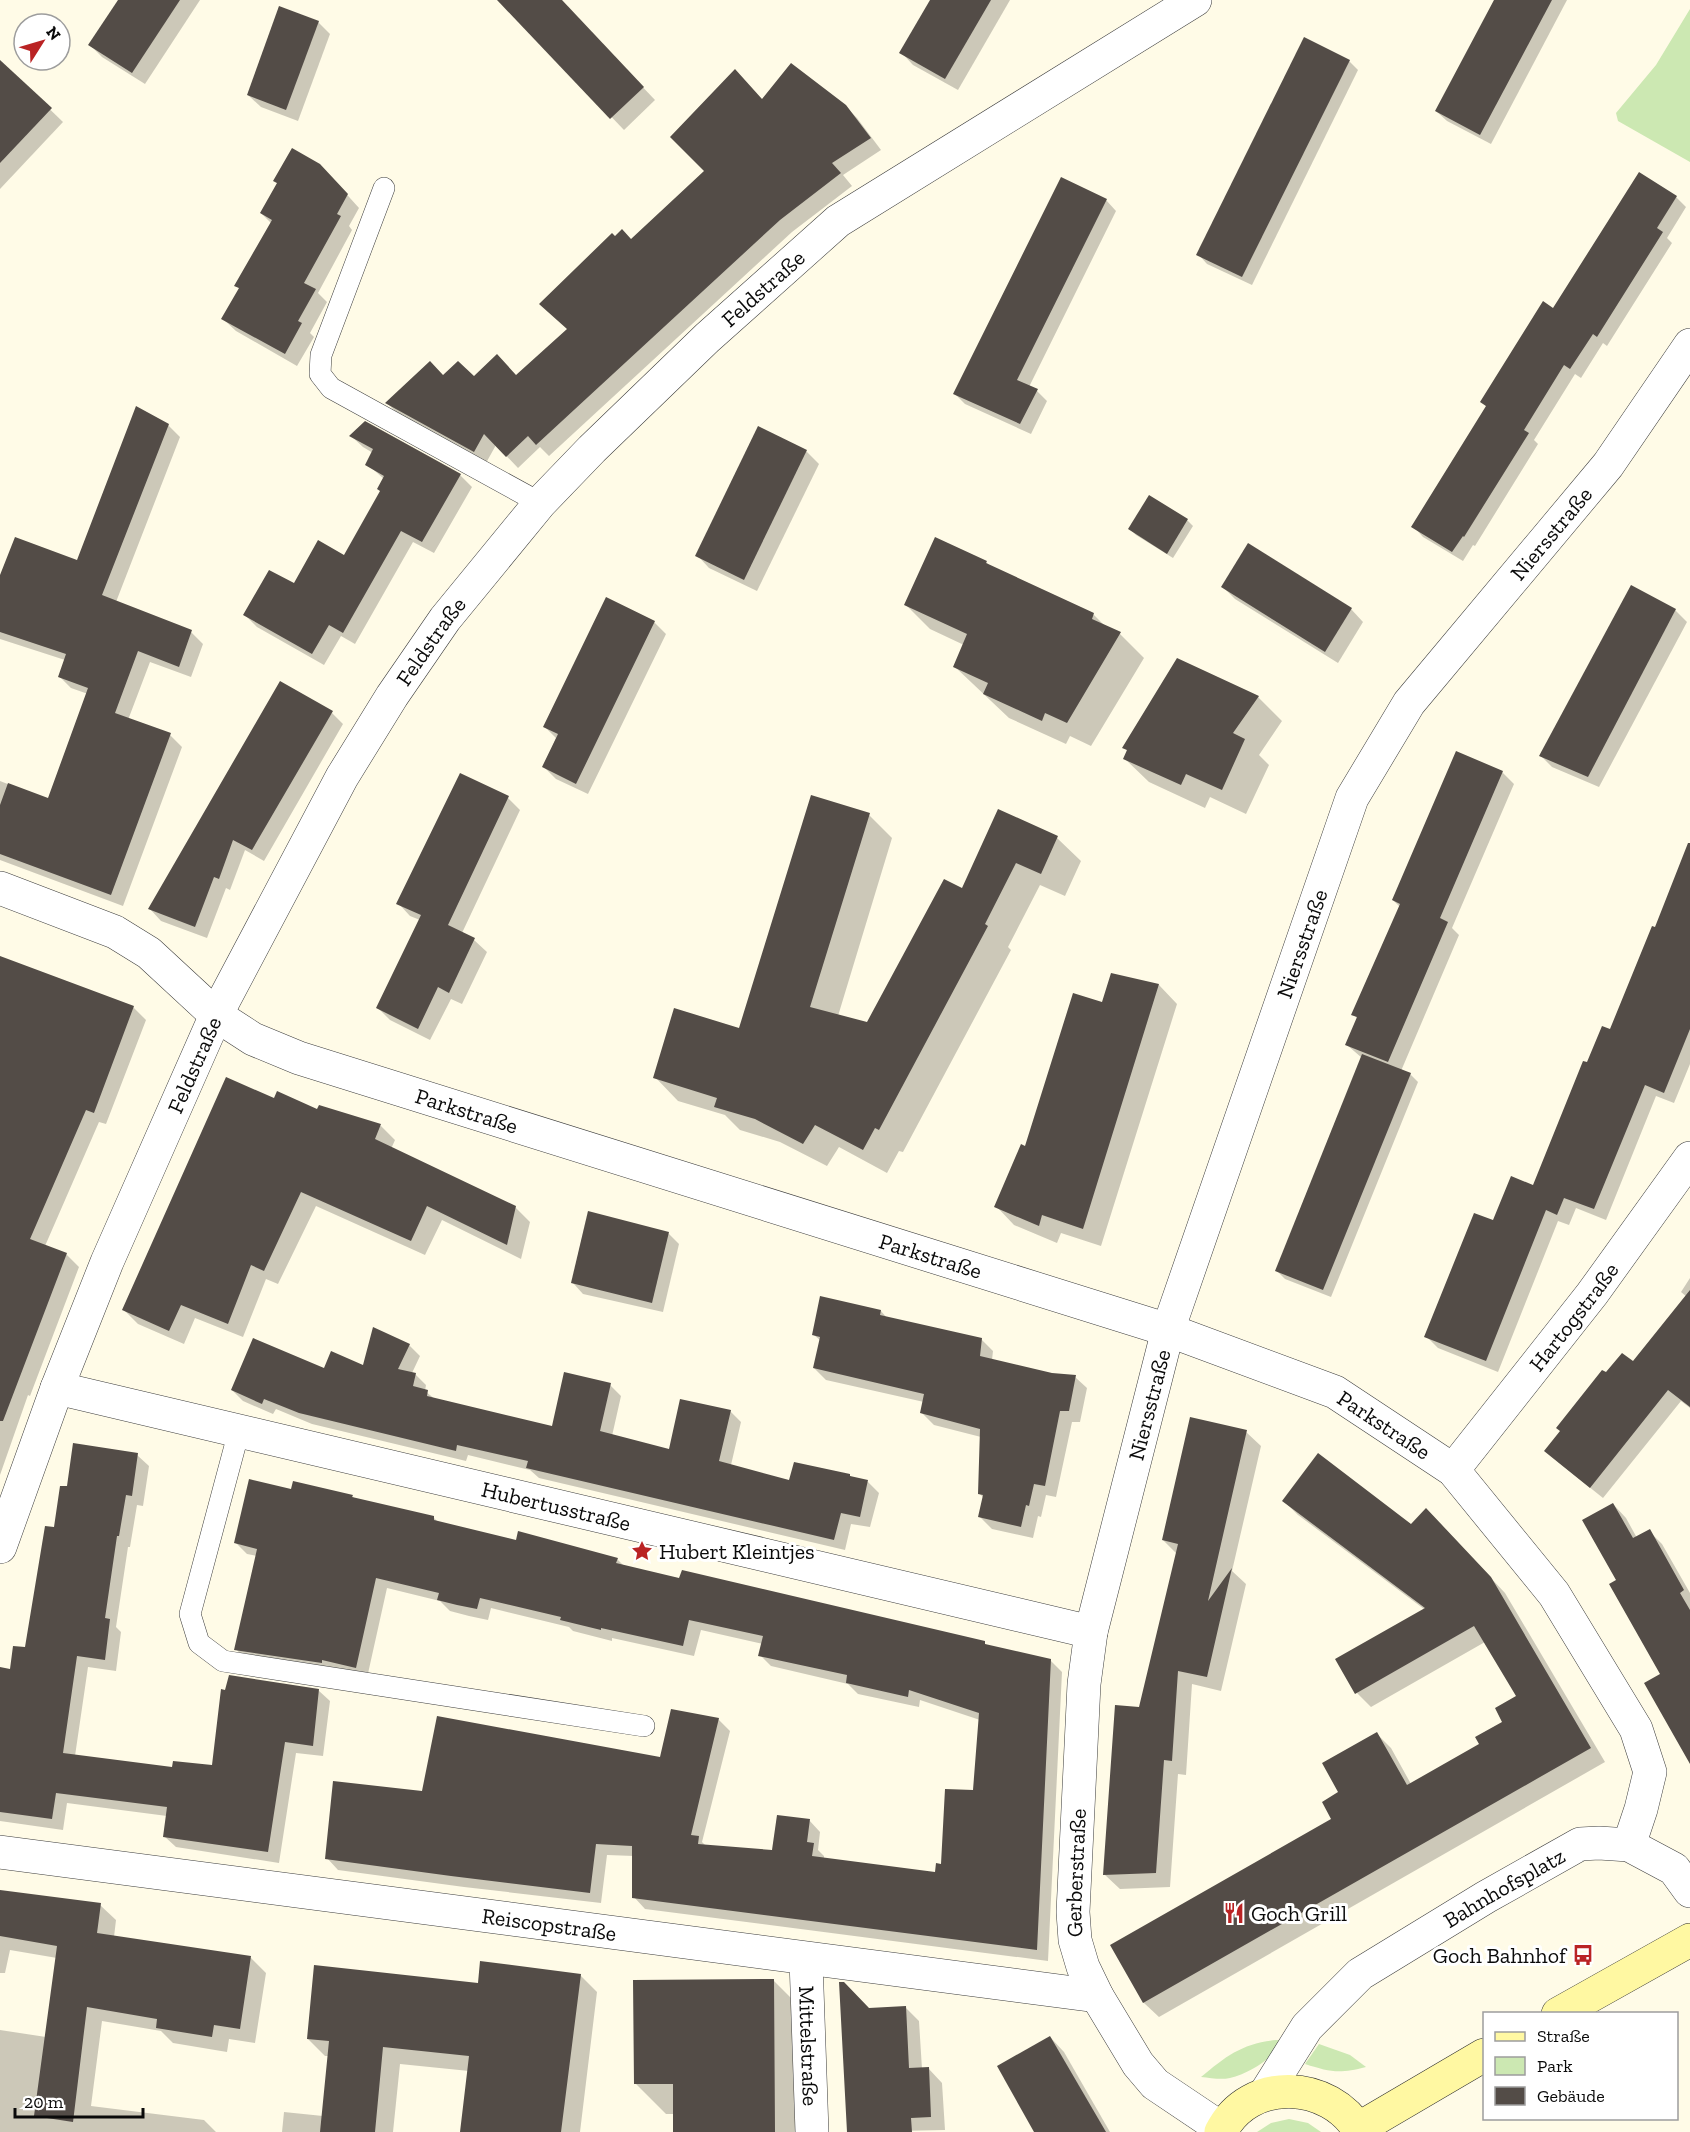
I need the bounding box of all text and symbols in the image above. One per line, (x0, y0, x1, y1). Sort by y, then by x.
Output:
north arrow (12, 12, 72, 72)
text: N (42, 23, 65, 44)
street label: Feldstraße (716, 244, 810, 333)
street label: Niersstraße (1504, 481, 1598, 586)
street label: Feldstraße (390, 592, 472, 691)
street label: Niersstraße (1271, 886, 1333, 1002)
street label: Feldstraße (161, 1013, 228, 1117)
street label: Parkstraße (412, 1082, 521, 1140)
street label: Parkstraße (876, 1227, 985, 1285)
street label: Hartogstraße (1523, 1257, 1624, 1377)
street label: Niersstraße (1122, 1347, 1177, 1463)
street label: Parkstraße (1332, 1384, 1436, 1465)
street label: Hubertusstraße (479, 1476, 633, 1537)
place label: Hubert Kleintjes (659, 1538, 815, 1565)
place icon: Hubert Kleintjes (630, 1539, 654, 1563)
street label: Gerberstraße (1060, 1808, 1092, 1938)
street label: Bahnhofsplatz (1438, 1842, 1570, 1934)
place label: Goch Grill (1251, 1900, 1347, 1927)
restaurant icon: Goch Grill (1222, 1901, 1246, 1925)
street label: Reiscopstraße (480, 1902, 618, 1947)
place label: Goch Bahnhof (1433, 1942, 1568, 1969)
bus stop icon: Goch Bahnhof (1571, 1943, 1595, 1967)
street label: Mittelstraße (793, 1985, 824, 2107)
legend (1483, 2012, 1678, 2120)
text: Straße (1537, 2025, 1590, 2047)
text: Park (1537, 2055, 1573, 2077)
scale bar (15, 2081, 142, 2119)
text: Gebäude (1537, 2085, 1605, 2107)
text: 20 m (24, 2091, 64, 2113)

